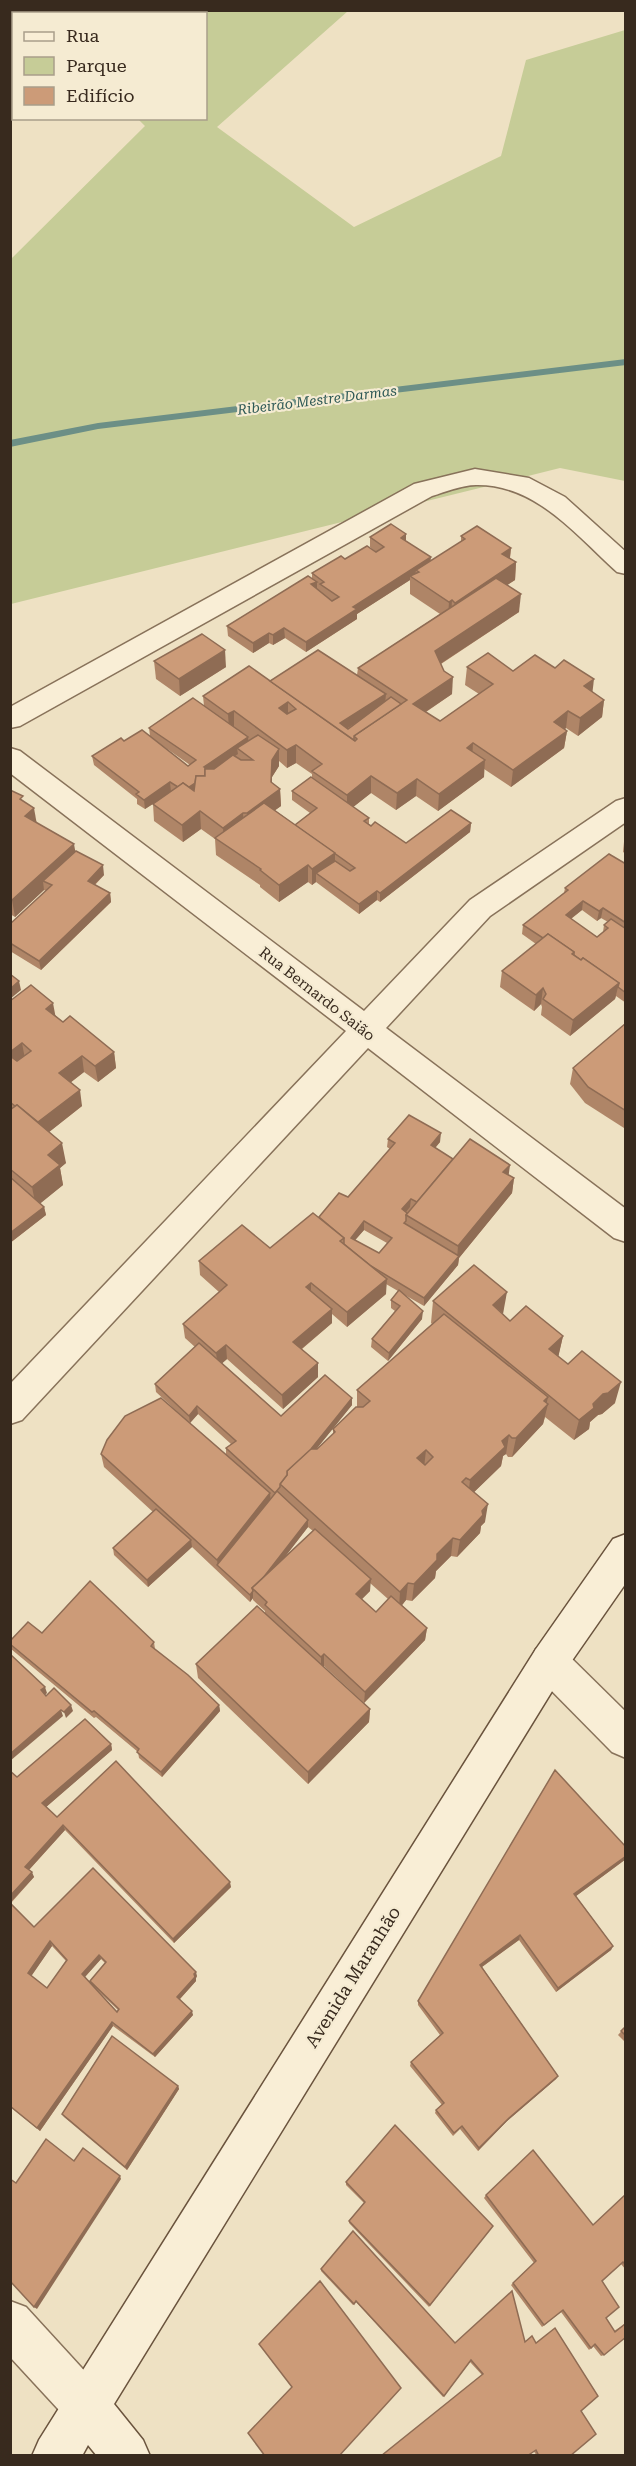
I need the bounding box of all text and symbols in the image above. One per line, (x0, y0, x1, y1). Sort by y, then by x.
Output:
legend (12, 12, 207, 120)
text: Rua (66, 25, 99, 46)
text: Parque (66, 55, 127, 76)
text: Edifício (66, 85, 134, 106)
water label: Ribeirão Mestre Darmas (235, 382, 398, 418)
street label: Rua Bernardo Saião (256, 943, 378, 1045)
street label: Avenida Maranhão (301, 1902, 405, 2051)

